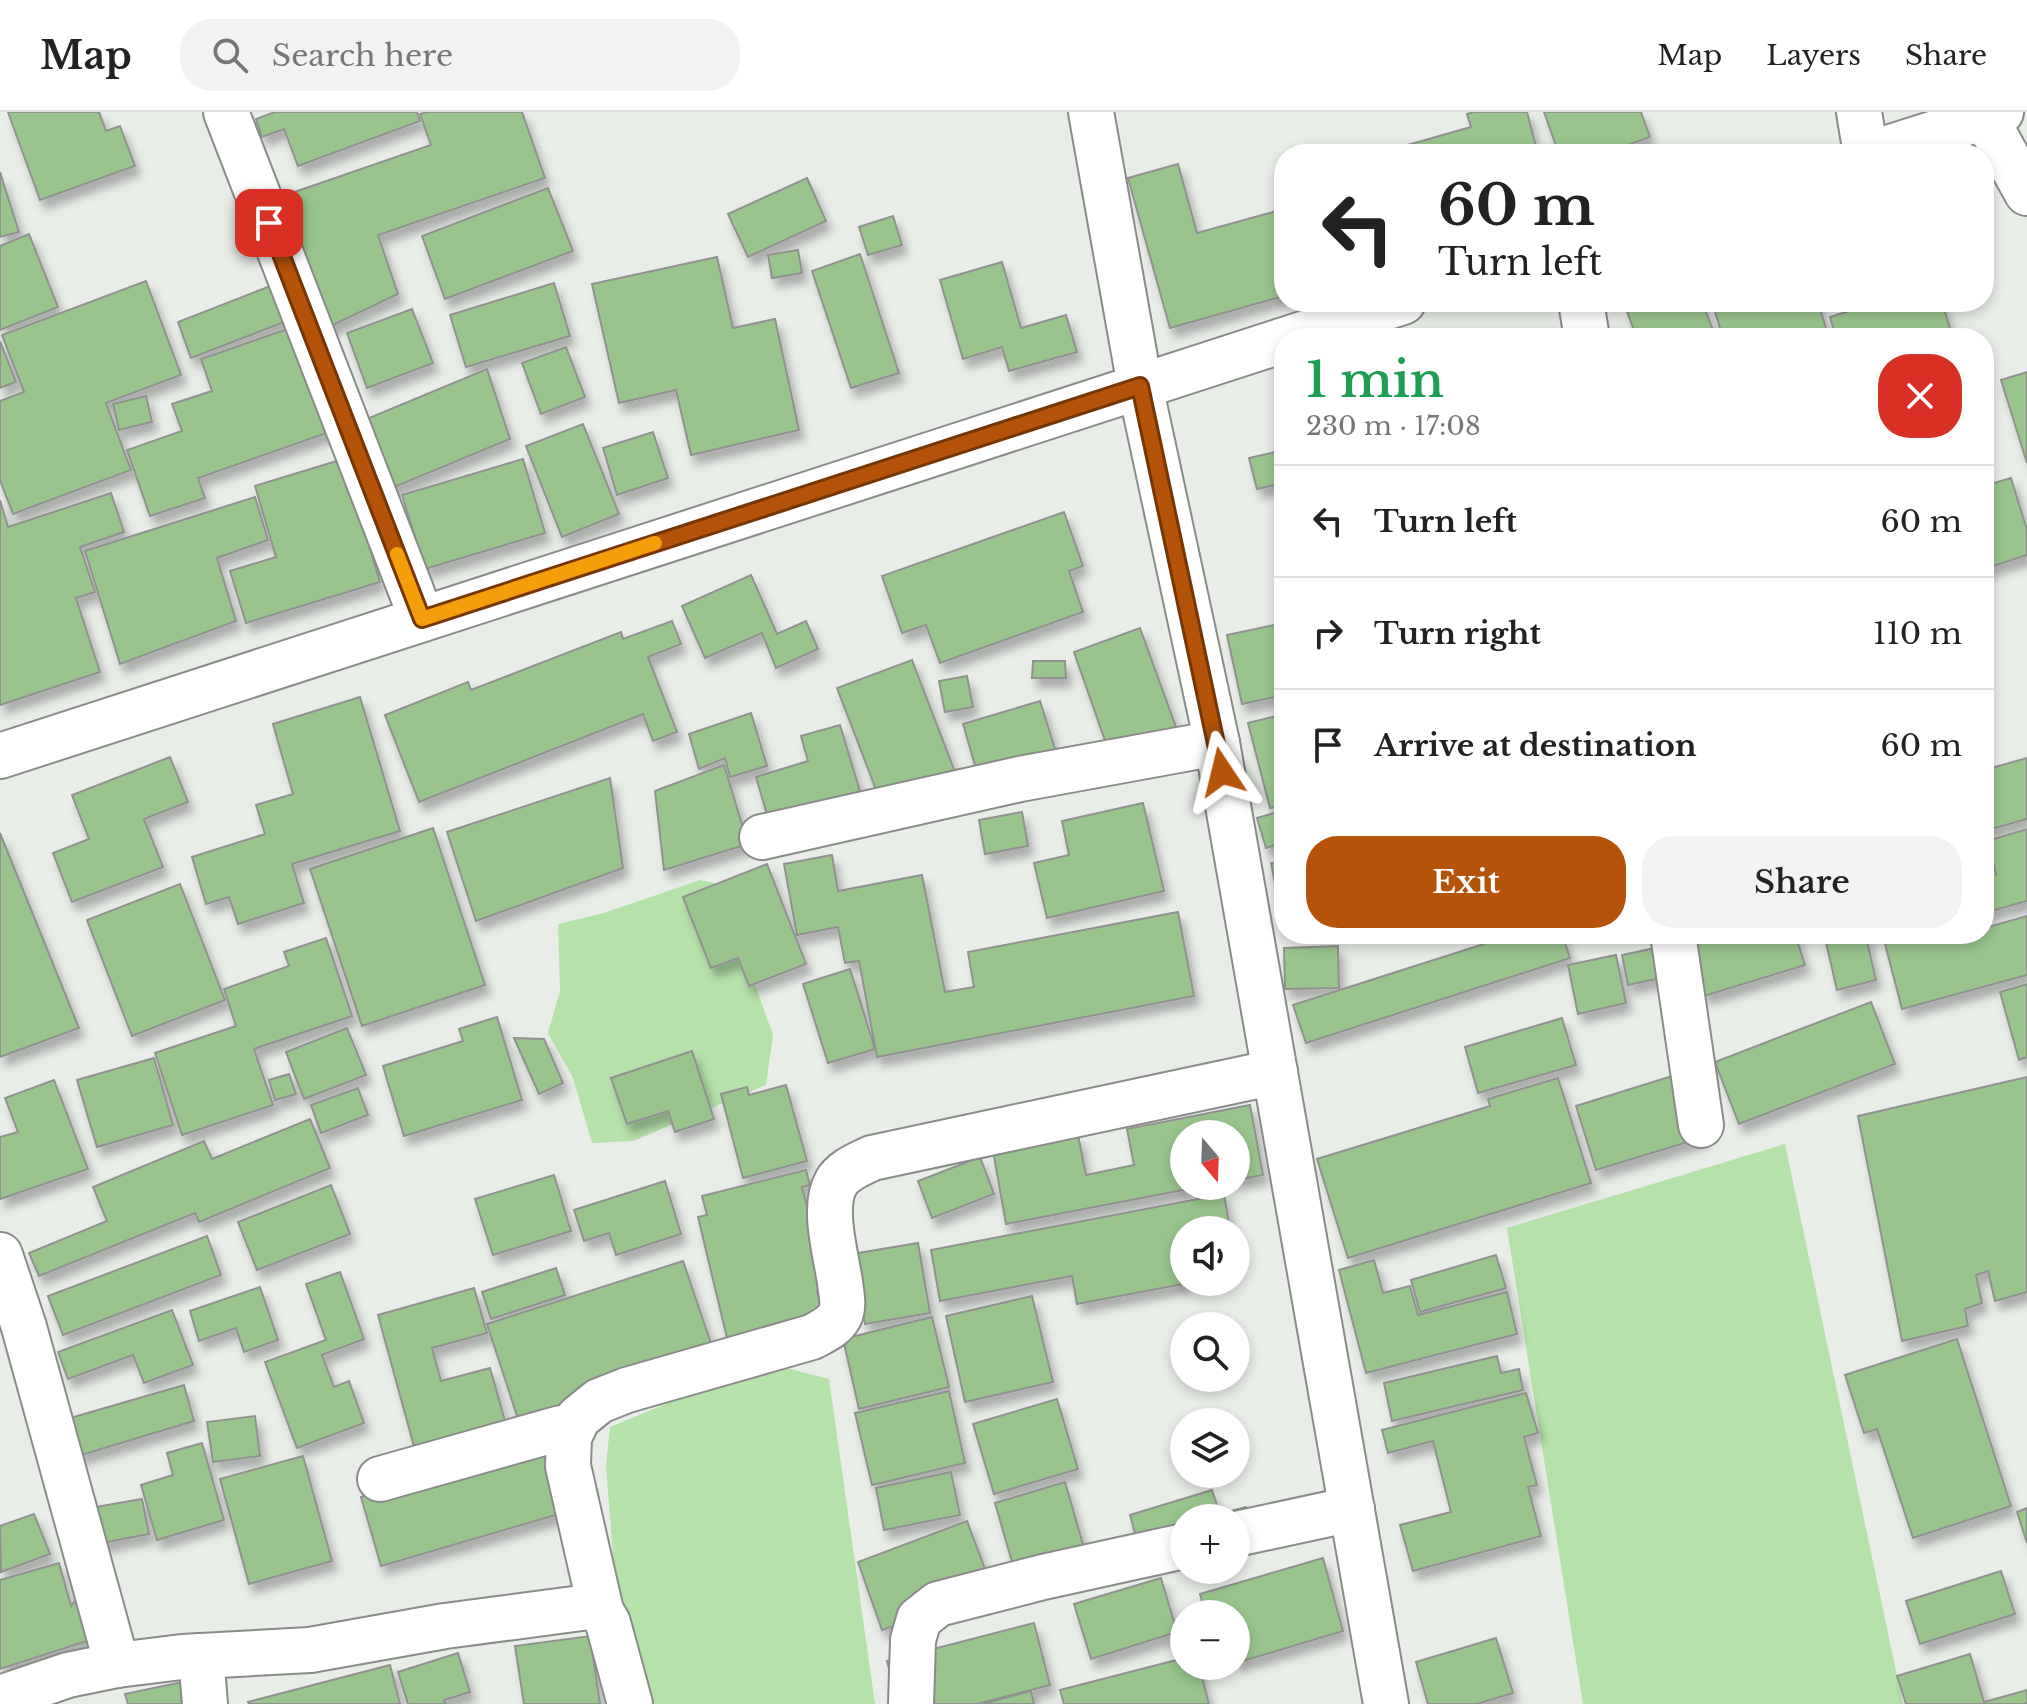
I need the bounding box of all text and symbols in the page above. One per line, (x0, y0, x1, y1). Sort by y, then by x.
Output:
search box (180, 19, 740, 91)
text: Map (40, 32, 132, 79)
icon: search (208, 33, 252, 77)
text: Search here (272, 37, 453, 74)
text: Map (1657, 38, 1722, 73)
text: Layers (1766, 38, 1861, 73)
text: Share (1905, 38, 1987, 73)
text: 60 m (1438, 171, 1595, 240)
icon: left (1306, 176, 1410, 280)
pin (235, 189, 303, 257)
icon: arrive (247, 201, 291, 245)
text: Turn left (1438, 240, 1602, 285)
text: 1 min (1306, 350, 1444, 410)
button: close (1878, 354, 1962, 438)
text: 230 m · 17:08 (1306, 410, 1481, 442)
icon: left (1306, 499, 1350, 543)
text: Turn left (1374, 503, 1517, 540)
text: 60 m (1880, 503, 1962, 540)
icon: right (1306, 611, 1350, 655)
text: Turn right (1374, 615, 1541, 652)
text: 110 m (1873, 615, 1962, 652)
icon: arrive (1306, 723, 1350, 767)
text: Arrive at destination (1374, 727, 1697, 764)
text: 60 m (1880, 727, 1962, 764)
position arrow (1180, 730, 1264, 814)
button: Exit (1306, 836, 1626, 928)
button: Share (1642, 836, 1962, 928)
north arrow (1170, 1120, 1250, 1200)
map controls (1170, 1120, 1250, 1680)
button: sound (1170, 1216, 1250, 1296)
button: search (1170, 1312, 1250, 1392)
button: layers (1170, 1408, 1250, 1488)
button: + (1170, 1504, 1250, 1584)
button: − (1170, 1600, 1250, 1680)

